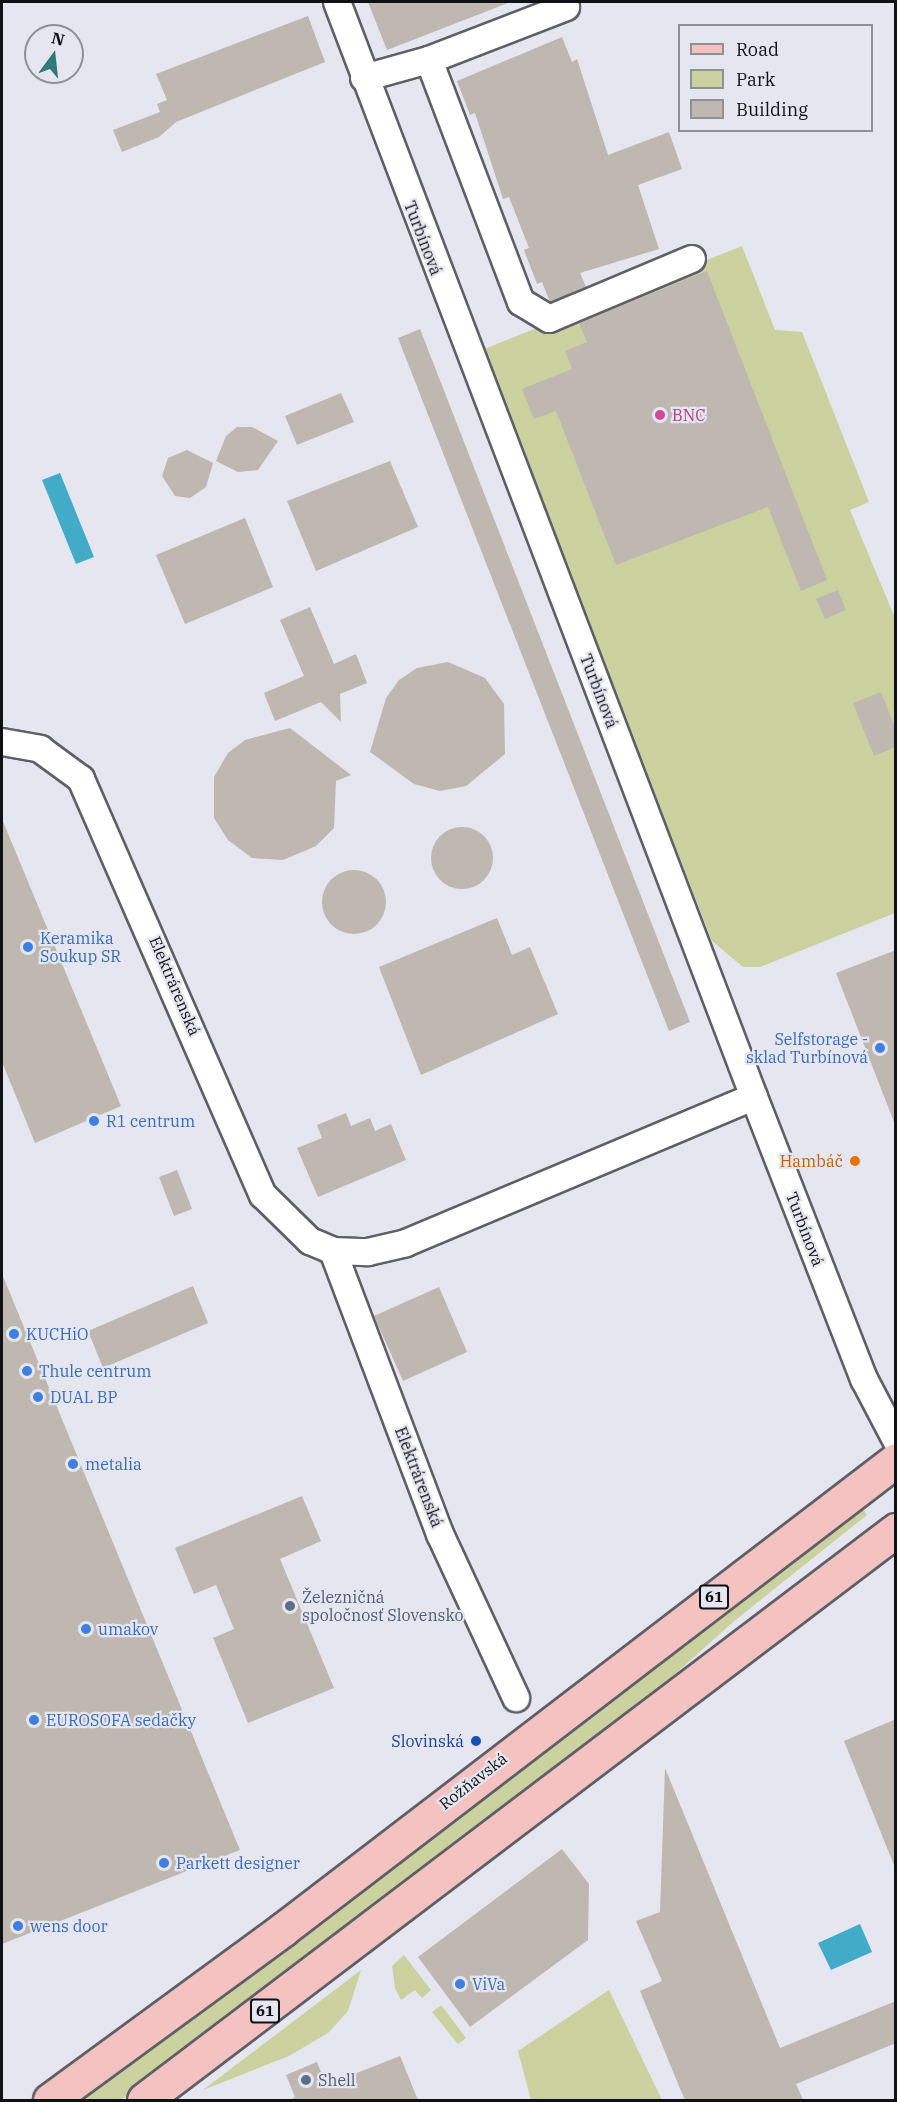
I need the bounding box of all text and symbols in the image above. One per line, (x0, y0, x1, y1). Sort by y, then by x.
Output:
north arrow (24, 24, 84, 84)
legend (678, 24, 873, 132)
text: N (49, 27, 67, 50)
text: Road (736, 38, 779, 61)
text: Park (736, 68, 775, 91)
text: Building (736, 98, 808, 121)
street label: Turbínová (400, 198, 446, 278)
place label: BNC (672, 405, 706, 425)
marker: BNC (653, 408, 667, 422)
street label: Turbínová (576, 651, 622, 731)
place label: Keramika Soukup SR (40, 928, 121, 966)
street label: Elektrárenská (145, 933, 205, 1039)
marker: Keramika Soukup SR (21, 940, 35, 954)
place label: Selfstorage - sklad Turbínová (746, 1029, 868, 1067)
marker: Selfstorage - sklad Turbínová (873, 1041, 887, 1055)
place label: R1 centrum (106, 1111, 195, 1131)
marker: R1 centrum (87, 1114, 101, 1128)
place label: Hambáč (780, 1151, 843, 1171)
marker: Hambáč (848, 1154, 862, 1168)
street label: Turbínová (782, 1189, 828, 1269)
place label: KUCHiO (26, 1324, 89, 1344)
marker: KUCHiO (7, 1327, 21, 1341)
place label: Thule centrum (39, 1361, 152, 1381)
marker: Thule centrum (20, 1364, 34, 1378)
place label: DUAL BP (50, 1387, 118, 1407)
marker: DUAL BP (31, 1390, 45, 1404)
street label: Elektrárenská (391, 1424, 447, 1530)
place label: metalia (85, 1454, 142, 1474)
marker: metalia (66, 1457, 80, 1471)
road number: 61 (699, 1585, 729, 1609)
place label: Železničná spoločnosť Slovensko (302, 1587, 464, 1625)
marker: Železničná spoločnosť Slovensko (283, 1599, 297, 1613)
place label: umakov (98, 1619, 158, 1639)
marker: umakov (79, 1622, 93, 1636)
place label: EUROSOFA sedačky (46, 1710, 196, 1730)
marker: EUROSOFA sedačky (27, 1713, 41, 1727)
place label: Slovinská (391, 1731, 464, 1751)
marker: Slovinská (469, 1734, 483, 1748)
street label: Rožňavská (435, 1749, 511, 1813)
place label: Parkett designer (176, 1853, 300, 1873)
marker: Parkett designer (157, 1856, 171, 1870)
place label: wens door (30, 1916, 108, 1936)
marker: wens door (11, 1919, 25, 1933)
place label: ViVa (472, 1974, 505, 1994)
marker: ViVa (453, 1977, 467, 1991)
road number: 61 (250, 1999, 280, 2023)
place label: Shell (318, 2070, 356, 2090)
marker: Shell (299, 2073, 313, 2087)

